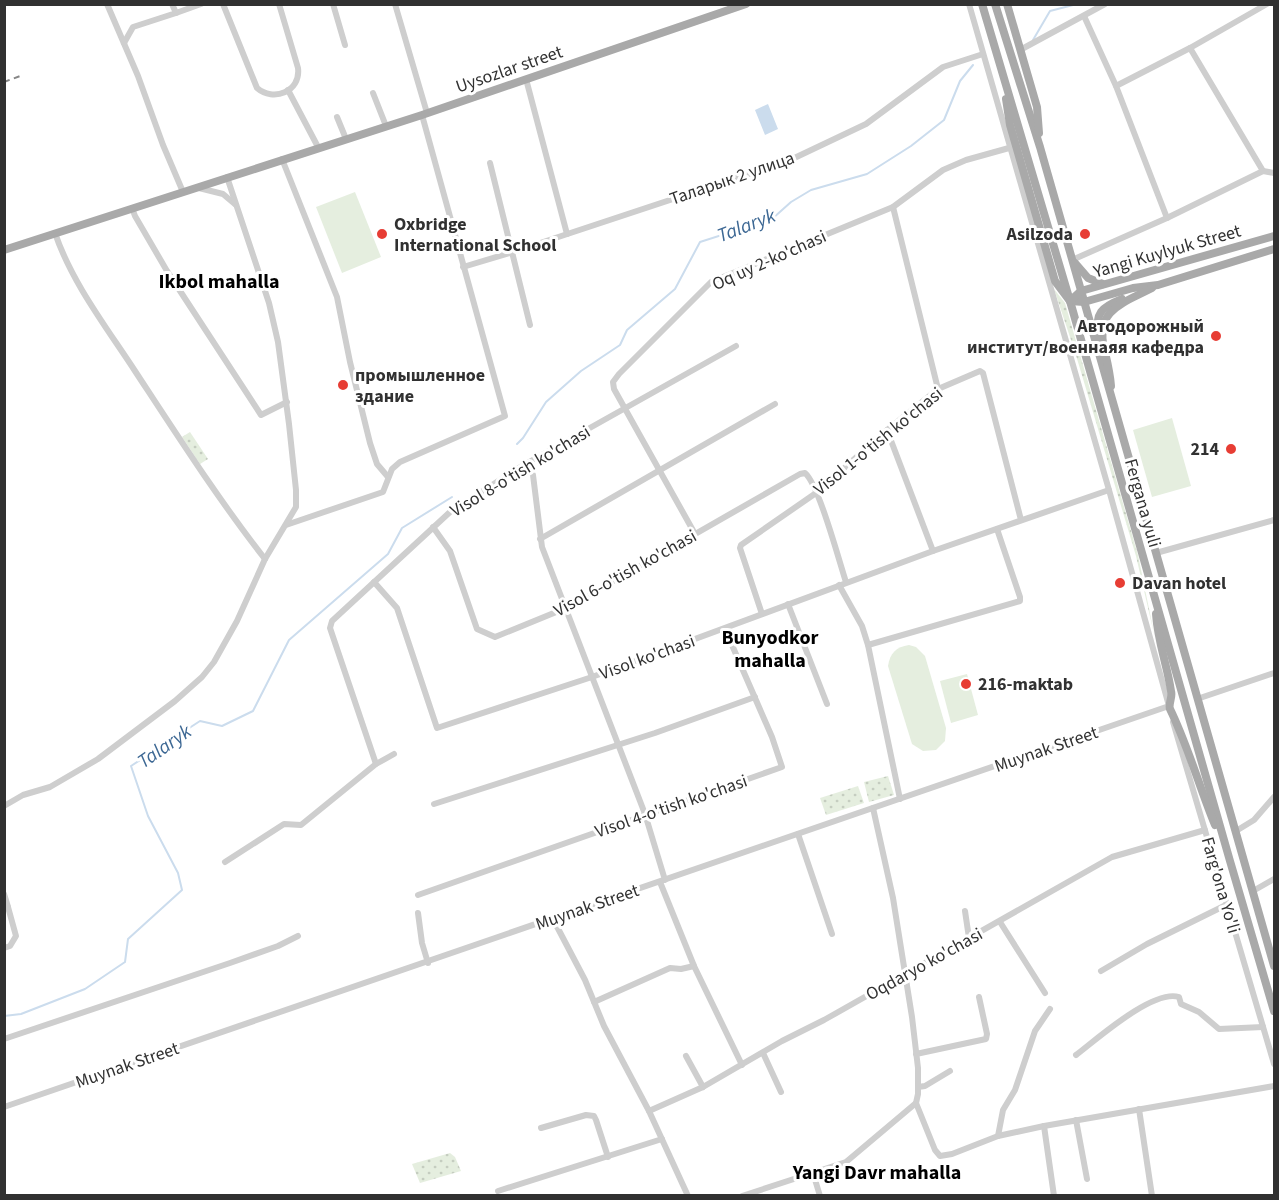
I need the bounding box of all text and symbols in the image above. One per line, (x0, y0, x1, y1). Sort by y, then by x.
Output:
street label: Uysozlar street (452, 40, 566, 99)
street label: Таларык 2 улица (666, 145, 798, 212)
water label: Talaryk (713, 202, 780, 250)
place label: Oxbridge International School (394, 212, 556, 258)
street label: Yangi Kuylyuk Street (1090, 218, 1244, 285)
place label: Asilzoda (1005, 222, 1073, 247)
street label: Oq uy 2-ko'chasi (708, 224, 830, 297)
marker: Oxbridge International School (375, 227, 389, 241)
marker: Asilzoda (1078, 227, 1092, 241)
district label: Ikbol mahalla (159, 268, 279, 296)
place label: Автодорожный институт/военнаяя кафедра (967, 314, 1204, 360)
marker: Автодорожный институт/военнаяя кафедра (1209, 329, 1223, 343)
place label: промышленное здание (355, 363, 485, 409)
marker: промышленное здание (336, 378, 350, 392)
street label: Visol 1-o'tish ko'chasi (808, 381, 948, 501)
street label: Visol 8-o'tish ko'chasi (445, 420, 595, 523)
place label: 214 (1190, 437, 1219, 462)
marker: 214 (1224, 442, 1238, 456)
street label: Fergana yuli (1118, 456, 1167, 550)
street label: Visol 6-o'tish ko'chasi (549, 524, 701, 623)
place label: Davan hotel (1132, 571, 1226, 596)
marker: Davan hotel (1113, 576, 1127, 590)
district label: Bunyodkor mahalla (721, 624, 819, 675)
street label: Visol ko'chasi (596, 629, 698, 686)
place label: 216-maktab (978, 672, 1073, 697)
marker: 216-maktab (959, 677, 973, 691)
water label: Talaryk (132, 718, 198, 776)
street label: Muynak Street (991, 720, 1101, 779)
street label: Visol 4-o'tish ko'chasi (592, 769, 751, 844)
street label: Farg'ona Yo'li (1195, 834, 1246, 936)
street label: Muynak Street (532, 878, 642, 937)
street label: Oqdaryo ko'chasi (861, 922, 987, 1007)
street label: Muynak Street (72, 1036, 182, 1095)
district label: Yangi Davr mahalla (792, 1159, 961, 1187)

